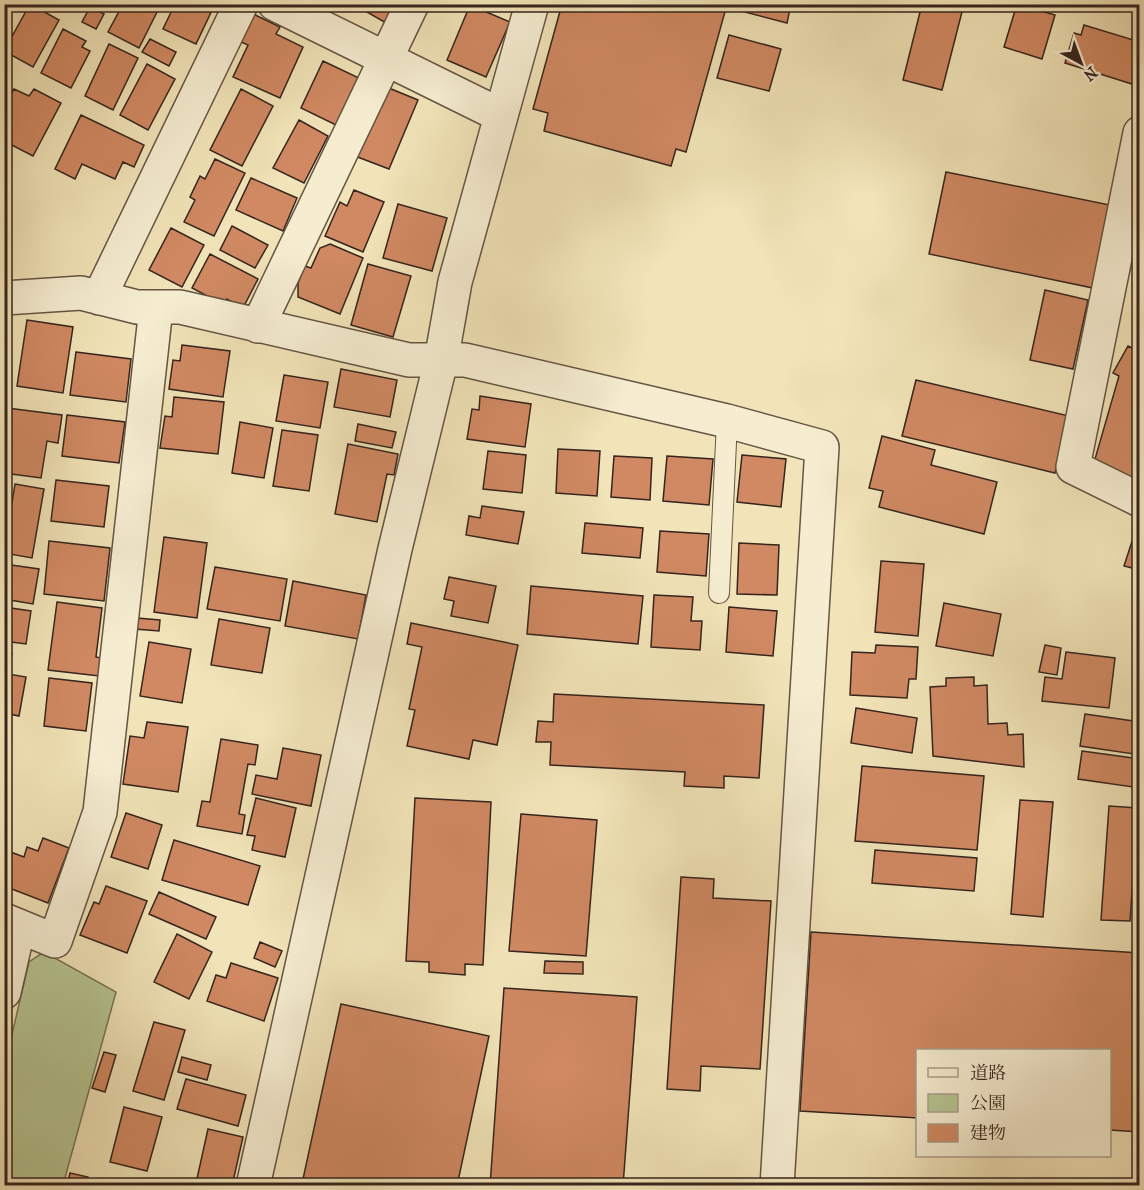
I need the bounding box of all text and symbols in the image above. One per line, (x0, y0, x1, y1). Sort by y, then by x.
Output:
north arrow (1051, 33, 1111, 93)
text: N (1079, 63, 1101, 86)
legend (916, 1049, 1111, 1157)
text: 道路 (970, 1063, 1006, 1084)
text: 公園 (970, 1093, 1006, 1114)
text: 建物 (970, 1123, 1006, 1144)

